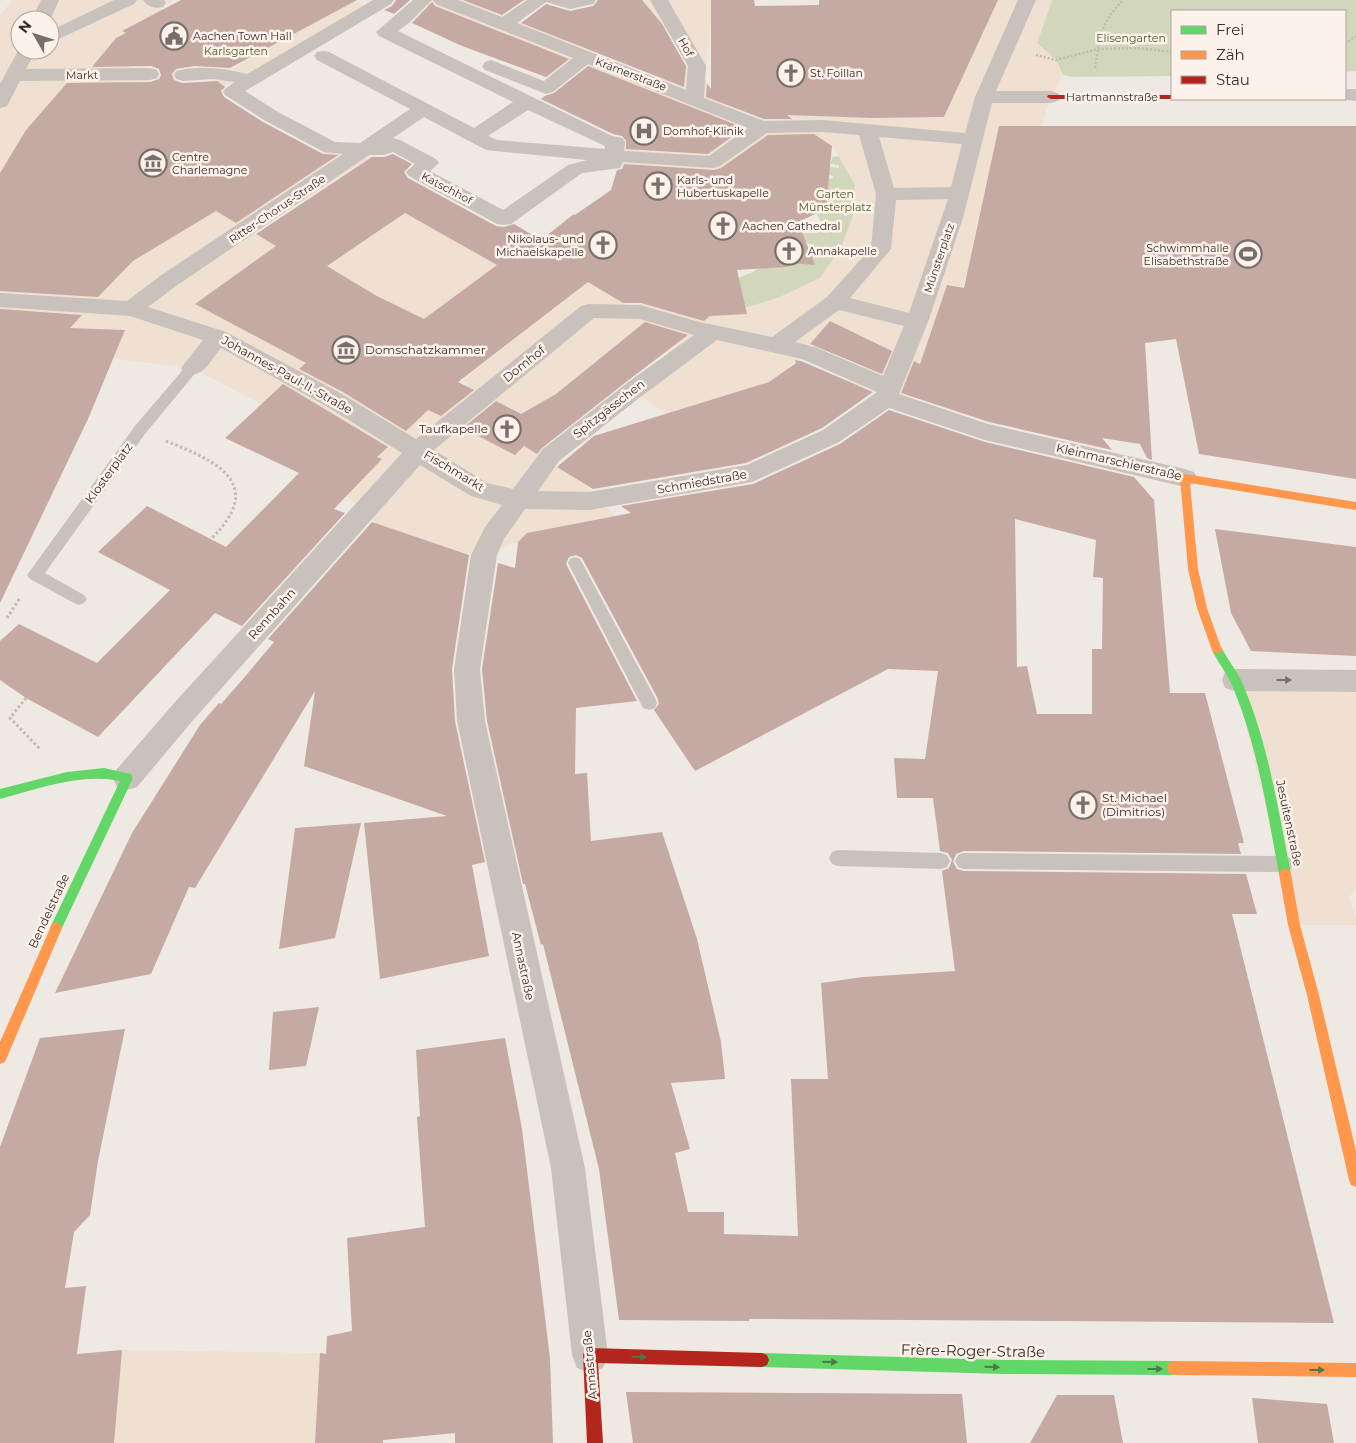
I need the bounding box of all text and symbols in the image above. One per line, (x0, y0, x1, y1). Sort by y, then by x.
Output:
north arrow (10, 10, 60, 60)
legend (1171, 10, 1346, 100)
text: N (14, 17, 35, 37)
text: Frei (1216, 20, 1244, 39)
public building icon: Aachen Town Hall (159, 21, 189, 51)
place label: Aachen Town Hall (193, 29, 292, 43)
park label: Elisengarten (1096, 31, 1166, 45)
street label: Hof (675, 35, 698, 60)
park label: Karlsgarten (204, 44, 268, 58)
text: Zäh (1216, 45, 1245, 64)
street label: Krämerstraße (593, 54, 669, 94)
church icon: St. Foillan (776, 58, 806, 88)
place label: St. Foillan (810, 66, 863, 80)
street label: Markt (66, 68, 99, 82)
text: Stau (1216, 70, 1250, 89)
street label: Hartmannstraße (1066, 90, 1158, 104)
hospital icon: Domhof-Klinik (629, 116, 659, 146)
place label: Domhof-Klinik (663, 124, 744, 138)
museum icon: Centre Charlemagne (138, 148, 168, 178)
place label: Centre Charlemagne (172, 150, 248, 177)
street label: Katschhof (419, 169, 476, 208)
street label: Ritter-Chorus-Straße (226, 171, 328, 247)
church icon: Karls- und Hubertuskapelle (643, 171, 673, 201)
place label: Karls- und Hubertuskapelle (677, 173, 769, 200)
park label: Garten Münsterplatz (799, 187, 872, 214)
church icon: Aachen Cathedral (708, 211, 738, 241)
place label: Aachen Cathedral (742, 219, 841, 233)
street label: Münsterplatz (921, 221, 958, 295)
church icon: Nikolaus- und Michaelskapelle (588, 230, 618, 260)
place label: Nikolaus- und Michaelskapelle (496, 232, 584, 259)
church icon: Annakapelle (774, 236, 804, 266)
sports icon: Schwimmhalle Elisabethstraße (1233, 239, 1263, 269)
place label: Schwimmhalle Elisabethstraße (1144, 241, 1229, 268)
place label: Annakapelle (808, 244, 877, 258)
street label: Johannes-Paul-II.-Straße (218, 332, 355, 417)
museum icon: Domschatzkammer (331, 335, 361, 365)
place label: Domschatzkammer (365, 342, 486, 357)
street label: Domhof (500, 342, 549, 385)
street label: Spitzgässchen (570, 376, 647, 441)
church icon: Taufkapelle (492, 414, 522, 444)
place label: Taufkapelle (419, 421, 488, 436)
street label: Klosterplatz (82, 439, 136, 506)
street label: Kleinmarschierstraße (1055, 440, 1183, 483)
street label: Fischmarkt (421, 447, 487, 495)
street label: Schmiedstraße (656, 466, 748, 497)
street label: Rennbahn (245, 585, 298, 642)
one-way arrow (1276, 676, 1292, 684)
street label: Jesuitenstraße (1273, 777, 1306, 867)
church icon: St. Michael (Dimitrios) (1068, 790, 1098, 820)
place label: St. Michael (Dimitrios) (1102, 790, 1167, 819)
street label: Bendelstraße (25, 871, 72, 950)
street label: Annastraße (509, 930, 538, 1001)
street label: Annastraße (579, 1330, 600, 1400)
street label: Frère-Roger-Straße (901, 1340, 1045, 1361)
one-way arrow (631, 1353, 647, 1361)
one-way arrow (822, 1358, 838, 1366)
one-way arrow (984, 1363, 1000, 1371)
one-way arrow (1147, 1365, 1163, 1373)
one-way arrow (1309, 1366, 1325, 1374)

